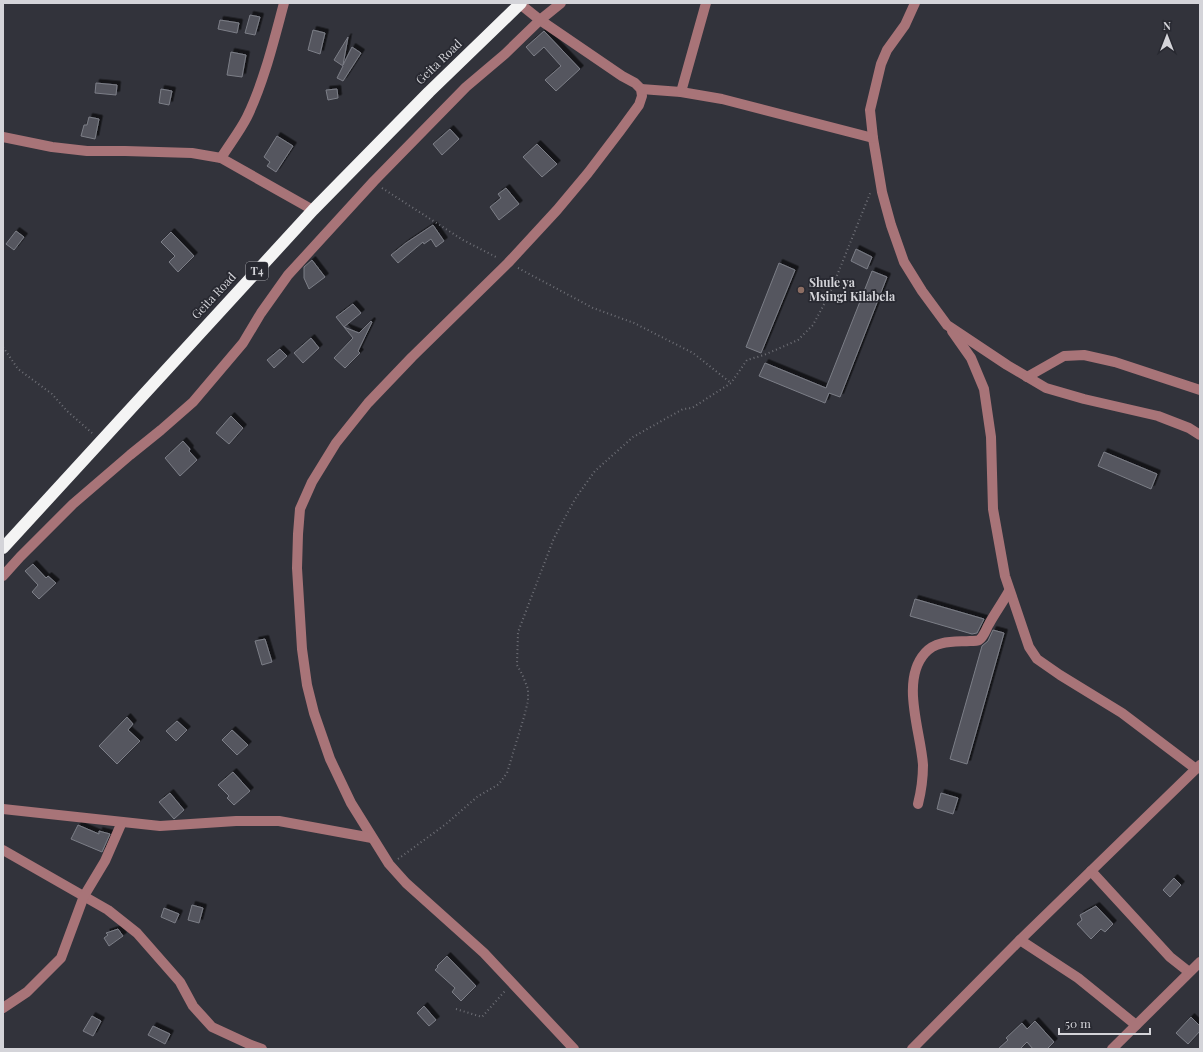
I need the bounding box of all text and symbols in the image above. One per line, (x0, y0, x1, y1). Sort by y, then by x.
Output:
north arrow (1147, 16, 1187, 56)
text: N (1163, 18, 1171, 33)
street label: Geita Road (412, 35, 465, 87)
road number: T4 (246, 262, 268, 280)
street label: Geita Road (188, 268, 239, 322)
place label: Shule ya Msingi Kilabela (809, 274, 896, 304)
marker: Shule ya Msingi Kilabela (796, 285, 806, 295)
scale bar (1059, 1010, 1150, 1036)
text: 50 m (1065, 1015, 1091, 1031)

